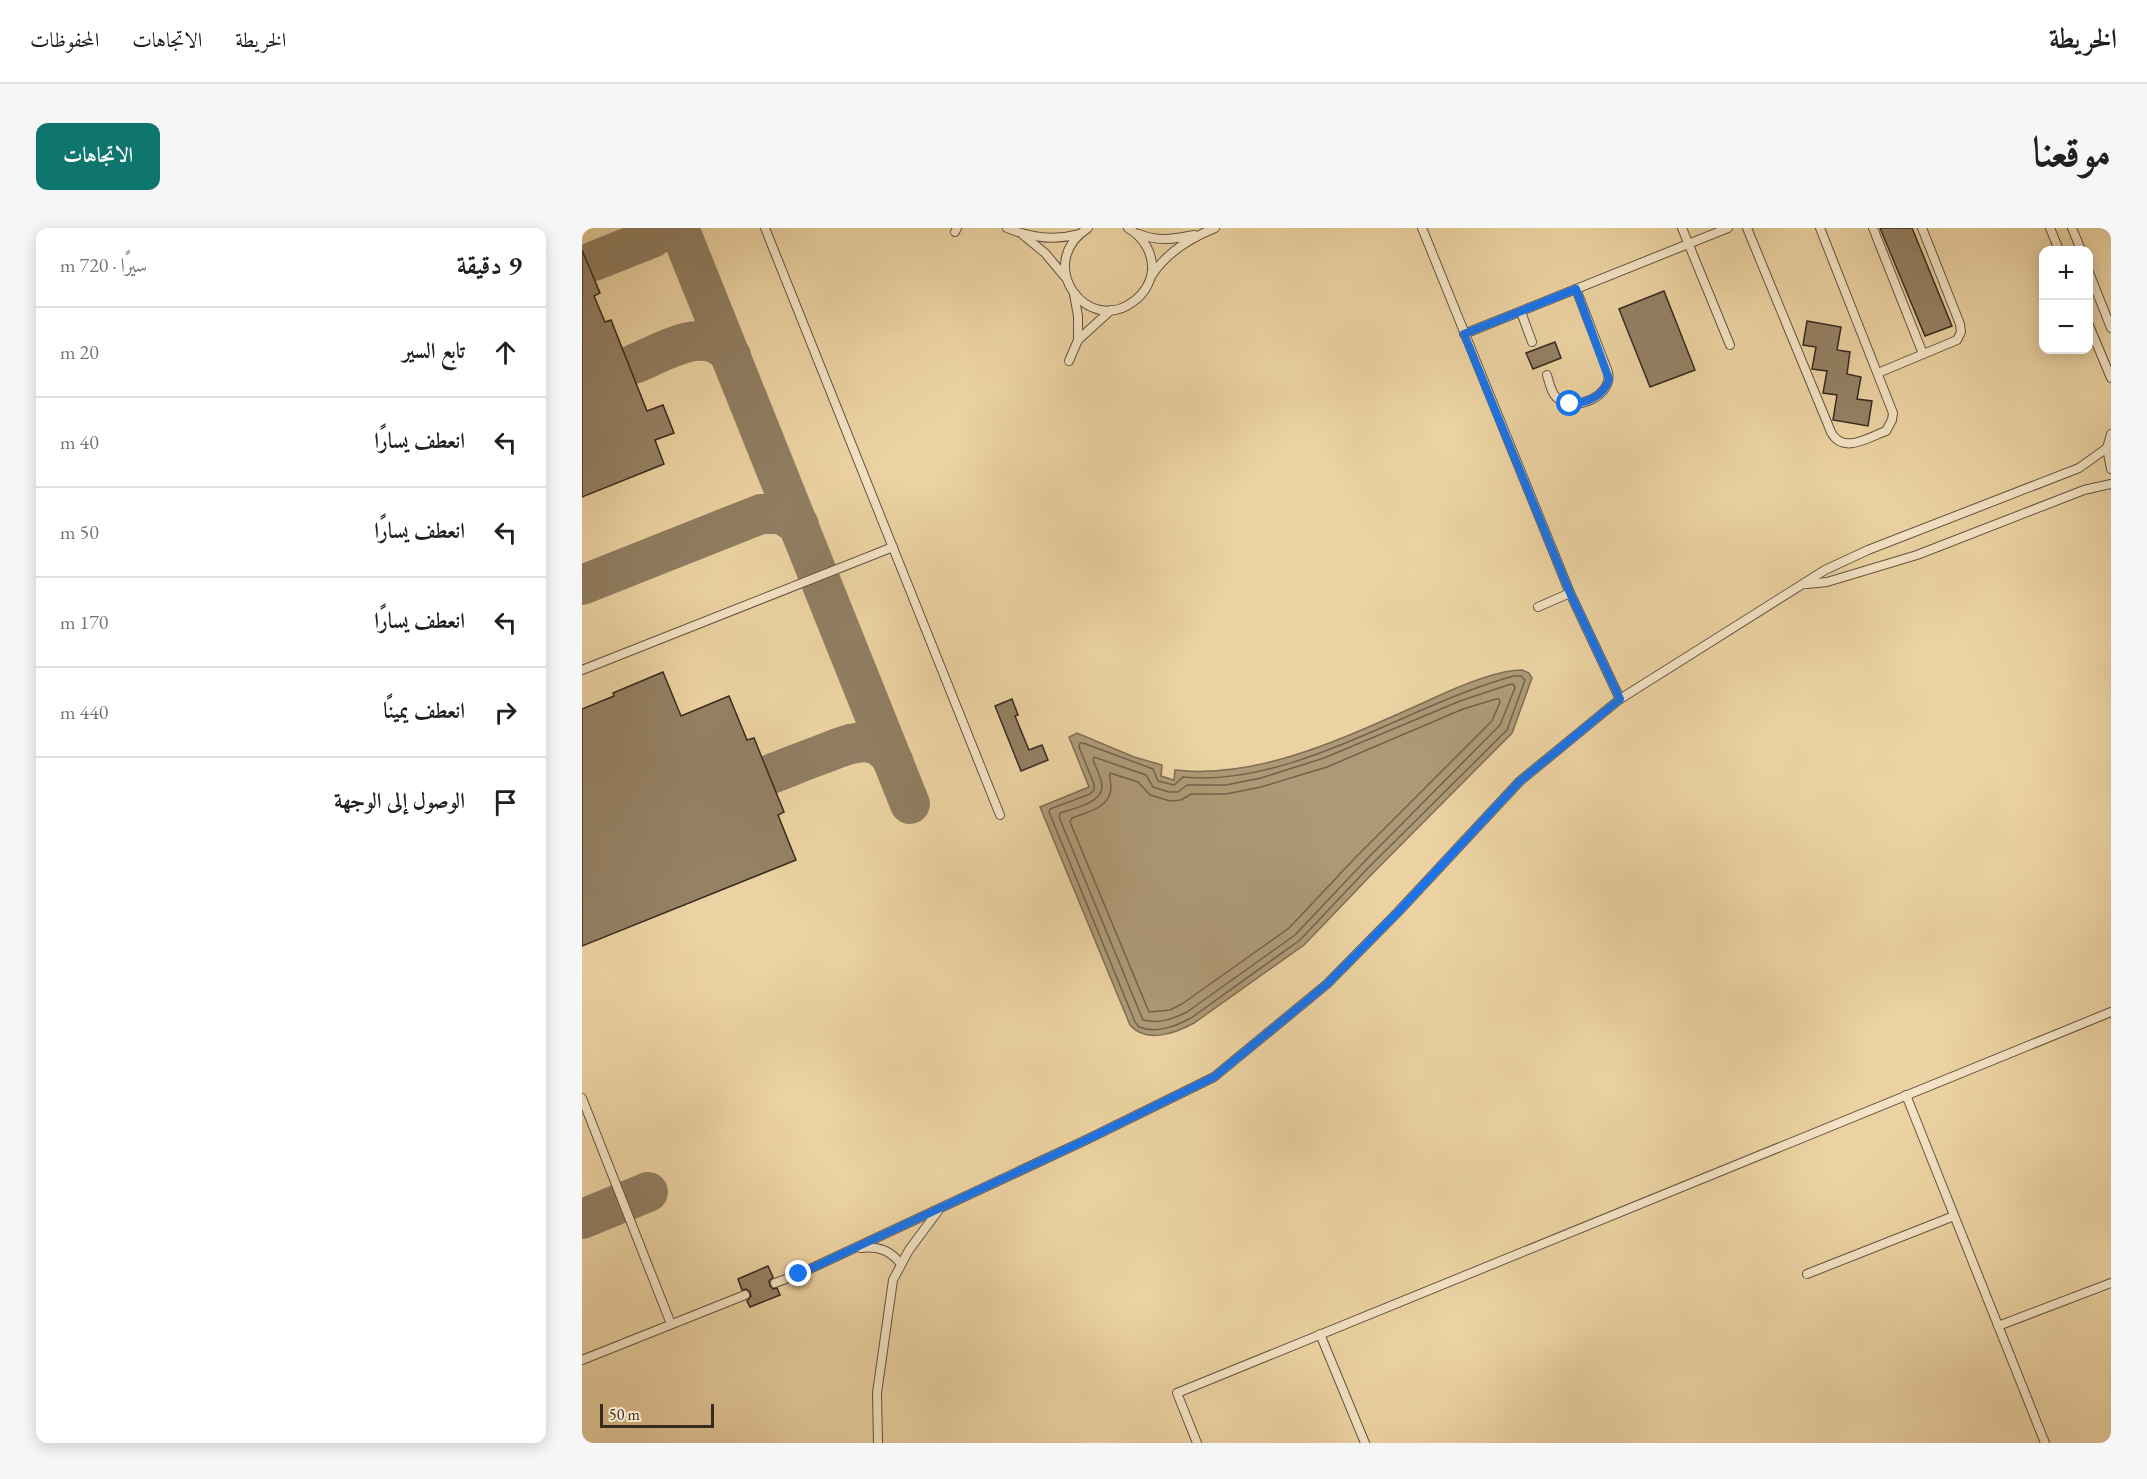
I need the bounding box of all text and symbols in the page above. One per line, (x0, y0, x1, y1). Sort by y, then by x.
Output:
text: الخريطة (2049, 20, 2117, 56)
text: المحفوظات (30, 26, 99, 53)
text: الاتجاهات (132, 26, 202, 53)
text: الخريطة (235, 26, 286, 53)
button: الاتجاهات (36, 123, 160, 190)
text: موقعنا (2033, 124, 2111, 179)
map controls (2039, 246, 2093, 354)
button: + (2039, 246, 2093, 300)
text: 9 دقيقة (457, 248, 522, 282)
text: سيرًا · 720 m (60, 252, 147, 278)
button: − (2039, 300, 2093, 354)
text: تابع السير (402, 336, 465, 365)
icon: ahead (489, 336, 522, 369)
text: 20 m (60, 339, 99, 365)
route start (1556, 390, 1582, 416)
text: انعطف يسارًا (374, 426, 465, 455)
icon: left (489, 426, 522, 459)
text: 40 m (60, 429, 99, 455)
text: انعطف يسارًا (374, 516, 465, 545)
icon: left (489, 516, 522, 549)
text: 50 m (60, 519, 99, 545)
text: انعطف يسارًا (374, 606, 465, 635)
icon: left (489, 606, 522, 639)
text: 170 m (60, 609, 108, 635)
text: انعطف يمينًا (383, 696, 465, 725)
icon: right (489, 696, 522, 729)
text: 440 m (60, 699, 108, 725)
text: الوصول إلى الوجهة (334, 786, 465, 815)
icon: arrive (489, 786, 522, 819)
route end (785, 1260, 811, 1286)
scale bar (600, 1401, 714, 1428)
text: 50 m (609, 1404, 640, 1425)

